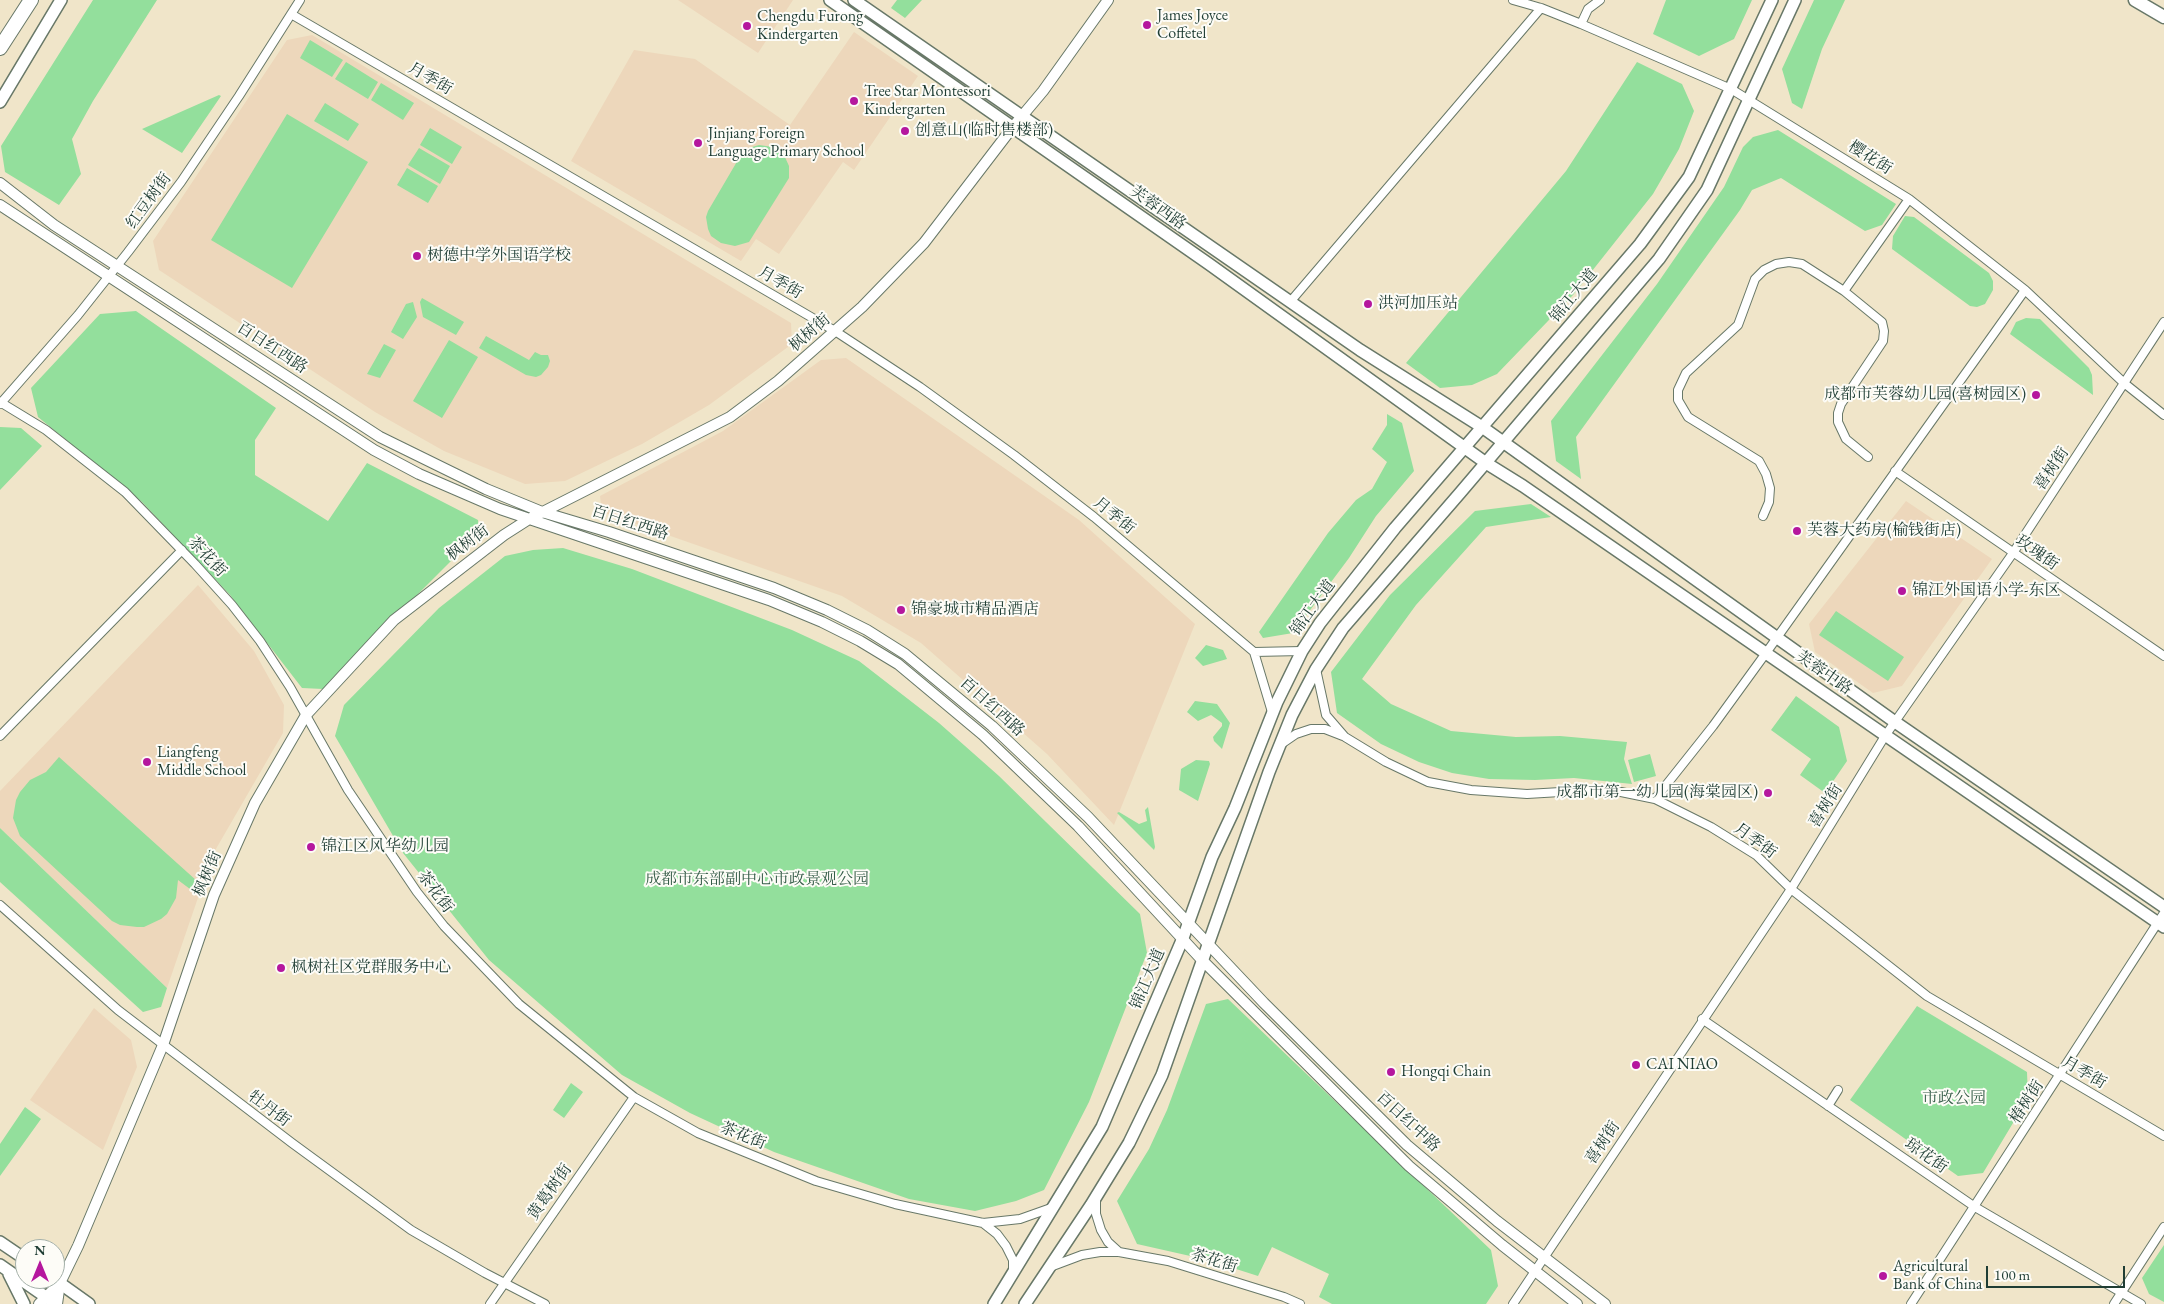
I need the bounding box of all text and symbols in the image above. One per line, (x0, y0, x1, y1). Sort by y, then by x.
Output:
place label: James Joyce Coffetel (1157, 6, 1228, 44)
place label: Chengdu Furong Kindergarten (757, 7, 863, 45)
marker: James Joyce Coffetel (1141, 19, 1153, 31)
marker: Chengdu Furong Kindergarten (741, 20, 753, 32)
street label: 月季街 (404, 59, 456, 99)
place label: Tree Star Montessori Kindergarten (864, 82, 991, 120)
marker: Tree Star Montessori Kindergarten (848, 95, 860, 107)
place label: 创意山(临时售楼部) (915, 121, 1053, 141)
place label: Jinjiang Foreign Language Primary School (708, 124, 864, 162)
marker: 创意山(临时售楼部) (899, 125, 911, 137)
marker: Jinjiang Foreign Language Primary School (692, 137, 704, 149)
street label: 樱花街 (1845, 137, 1895, 179)
street label: 红豆树街 (122, 169, 176, 233)
street label: 芙蓉西路 (1126, 182, 1190, 234)
place label: 树德中学外国语学校 (427, 246, 571, 266)
marker: 树德中学外国语学校 (411, 250, 423, 262)
street label: 月季街 (754, 263, 806, 303)
street label: 锦江大道 (1546, 265, 1602, 327)
place label: 洪河加压站 (1378, 294, 1458, 314)
marker: 洪河加压站 (1362, 298, 1374, 310)
street label: 枫树街 (786, 310, 834, 356)
street label: 百日红西路 (233, 318, 311, 378)
place label: 成都市芙蓉幼儿园(喜树园区) (1824, 385, 2026, 405)
marker: 成都市芙蓉幼儿园(喜树园区) (2030, 389, 2042, 401)
street label: 喜树街 (2031, 444, 2073, 494)
street label: 月季街 (1089, 493, 1139, 539)
street label: 百日红西路 (589, 502, 671, 544)
street label: 枫树街 (443, 521, 493, 565)
place label: 芙蓉大药房(榆钱街店) (1807, 521, 1961, 541)
marker: 芙蓉大药房(榆钱街店) (1791, 525, 1803, 537)
street label: 玫瑰街 (2012, 531, 2062, 575)
street label: 茶花街 (184, 533, 230, 581)
street label: 锦江大道 (1286, 576, 1340, 640)
place label: 锦江外国语小学-东区 (1912, 581, 2060, 601)
marker: 锦江外国语小学-东区 (1896, 585, 1908, 597)
place label: 锦豪城市精品酒店 (911, 600, 1039, 620)
marker: 锦豪城市精品酒店 (895, 604, 907, 616)
street label: 芙蓉中路 (1792, 647, 1856, 699)
street label: 百日红西路 (956, 673, 1028, 741)
place label: Liangfeng Middle School (157, 743, 246, 781)
marker: Liangfeng Middle School (141, 756, 153, 768)
street label: 喜树街 (1805, 781, 1847, 831)
place label: 成都市第一幼儿园(海棠园区) (1556, 783, 1758, 803)
marker: 成都市第一幼儿园(海棠园区) (1762, 787, 1774, 799)
street label: 月季街 (1730, 819, 1780, 863)
place label: 锦江区风华幼儿园 (321, 837, 449, 857)
marker: 锦江区风华幼儿园 (305, 841, 317, 853)
street label: 枫树街 (190, 848, 226, 900)
street label: 茶花街 (413, 867, 457, 917)
park label: 成都市东部副中心市政景观公园 (645, 870, 869, 890)
street label: 锦江大道 (1127, 946, 1169, 1012)
place label: 枫树社区党群服务中心 (291, 958, 451, 978)
marker: 枫树社区党群服务中心 (275, 962, 287, 974)
street label: 月季街 (2058, 1053, 2110, 1093)
place label: CAI NIAO (1646, 1055, 1718, 1075)
marker: CAI NIAO (1630, 1059, 1642, 1071)
place label: Hongqi Chain (1401, 1062, 1491, 1082)
marker: Hongqi Chain (1385, 1066, 1397, 1078)
street label: 椿树街 (2006, 1077, 2048, 1127)
street label: 牡丹街 (244, 1087, 294, 1131)
street label: 百日红中路 (1372, 1088, 1444, 1156)
park label: 市政公园 (1922, 1089, 1986, 1109)
street label: 茶花街 (717, 1118, 769, 1154)
street label: 喜树街 (1582, 1118, 1624, 1168)
street label: 琼花街 (1901, 1134, 1951, 1178)
street label: 黄葛树街 (524, 1160, 576, 1224)
north arrow (15, 1239, 65, 1289)
text: N (34, 1241, 46, 1259)
street label: 茶花街 (1188, 1245, 1240, 1277)
scale bar (1989, 1256, 2128, 1288)
place label: Agricultural Bank of China (1893, 1257, 1982, 1295)
text: 100 m (1994, 1265, 2030, 1284)
marker: Agricultural Bank of China (1877, 1270, 1889, 1282)

